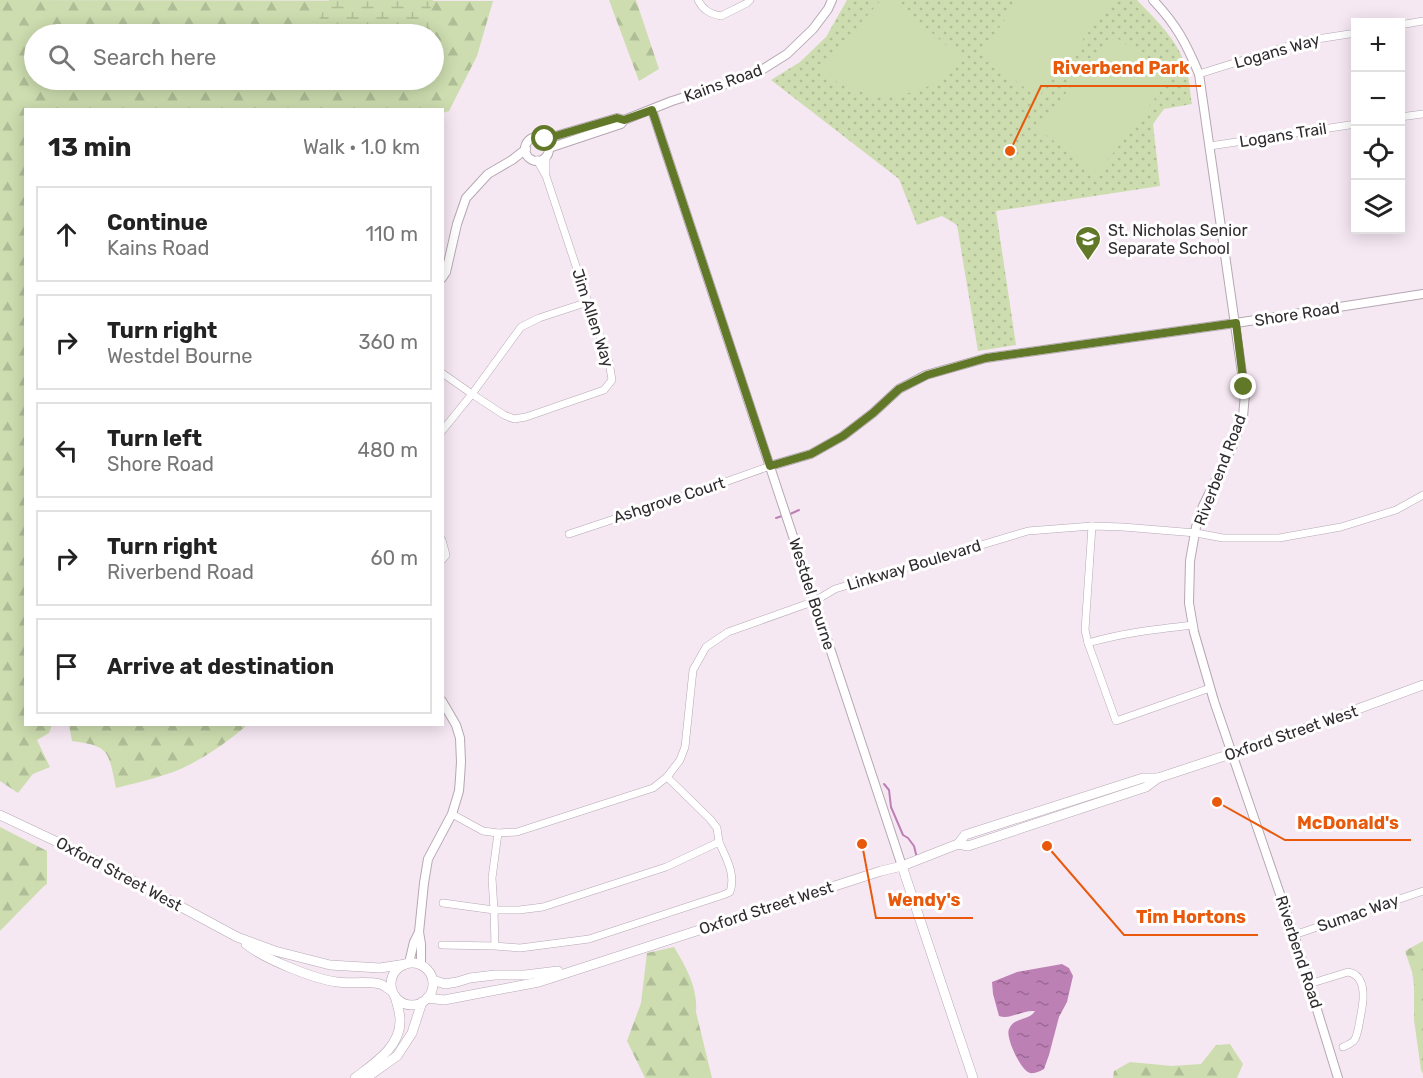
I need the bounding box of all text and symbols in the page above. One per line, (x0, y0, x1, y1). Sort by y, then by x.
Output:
map controls (1351, 18, 1405, 234)
button: + (1351, 18, 1405, 72)
search box (24, 24, 444, 90)
street label: Logans Way (1232, 30, 1322, 72)
icon: search (45, 41, 78, 74)
text: Search here (93, 44, 216, 71)
callout: Riverbend Park (1041, 50, 1201, 86)
text: Riverbend Park (1053, 57, 1190, 79)
street label: Kains Road (681, 60, 765, 106)
button: − (1351, 72, 1405, 126)
street label: Logans Trail (1238, 119, 1328, 151)
route start (531, 125, 557, 151)
button: locate (1351, 126, 1405, 180)
text: 13 min (48, 132, 132, 163)
text: Walk · 1.0 km (303, 135, 420, 159)
button: layers (1351, 180, 1405, 234)
text: Continue (107, 209, 208, 236)
icon: ahead (50, 218, 83, 251)
place label: St. Nicholas Senior Separate School (1108, 221, 1247, 258)
text: 110 m (366, 222, 418, 246)
school or university icon: St. Nicholas Senior Separate School (1073, 224, 1103, 262)
text: Kains Road (107, 236, 209, 260)
street label: Jim Allen Way (568, 266, 618, 370)
street label: Shore Road (1253, 298, 1341, 330)
text: Turn right (107, 317, 217, 344)
icon: right (50, 326, 83, 359)
text: 360 m (359, 330, 418, 354)
text: Westdel Bourne (107, 344, 252, 368)
route end (1230, 373, 1256, 399)
street label: Riverbend Road (1190, 412, 1250, 528)
text: Turn left (107, 425, 202, 452)
icon: left (50, 434, 83, 467)
text: 480 m (357, 438, 418, 462)
text: Shore Road (107, 452, 214, 476)
street label: Ashgrove Court (611, 473, 727, 527)
text: Turn right (107, 533, 217, 560)
street label: Westdel Bourne (785, 536, 839, 652)
street label: Linkway Boulevard (845, 536, 983, 594)
icon: right (50, 542, 83, 575)
text: 60 m (371, 546, 418, 570)
text: Riverbend Road (107, 560, 254, 584)
icon: arrive (50, 650, 83, 683)
text: Arrive at destination (107, 653, 334, 680)
street label: Oxford Street West (1222, 701, 1360, 765)
callout: McDonald's (1285, 804, 1411, 840)
text: McDonald's (1297, 812, 1399, 834)
street label: Oxford Street West (53, 833, 185, 915)
street label: Oxford Street West (697, 877, 835, 939)
callout: Wendy's (876, 882, 973, 918)
text: Wendy's (887, 889, 961, 911)
street label: Sumac Way (1315, 890, 1401, 936)
street label: Riverbend Road (1272, 893, 1326, 1011)
callout: Tim Hortons (1124, 899, 1258, 935)
text: Tim Hortons (1136, 906, 1246, 928)

